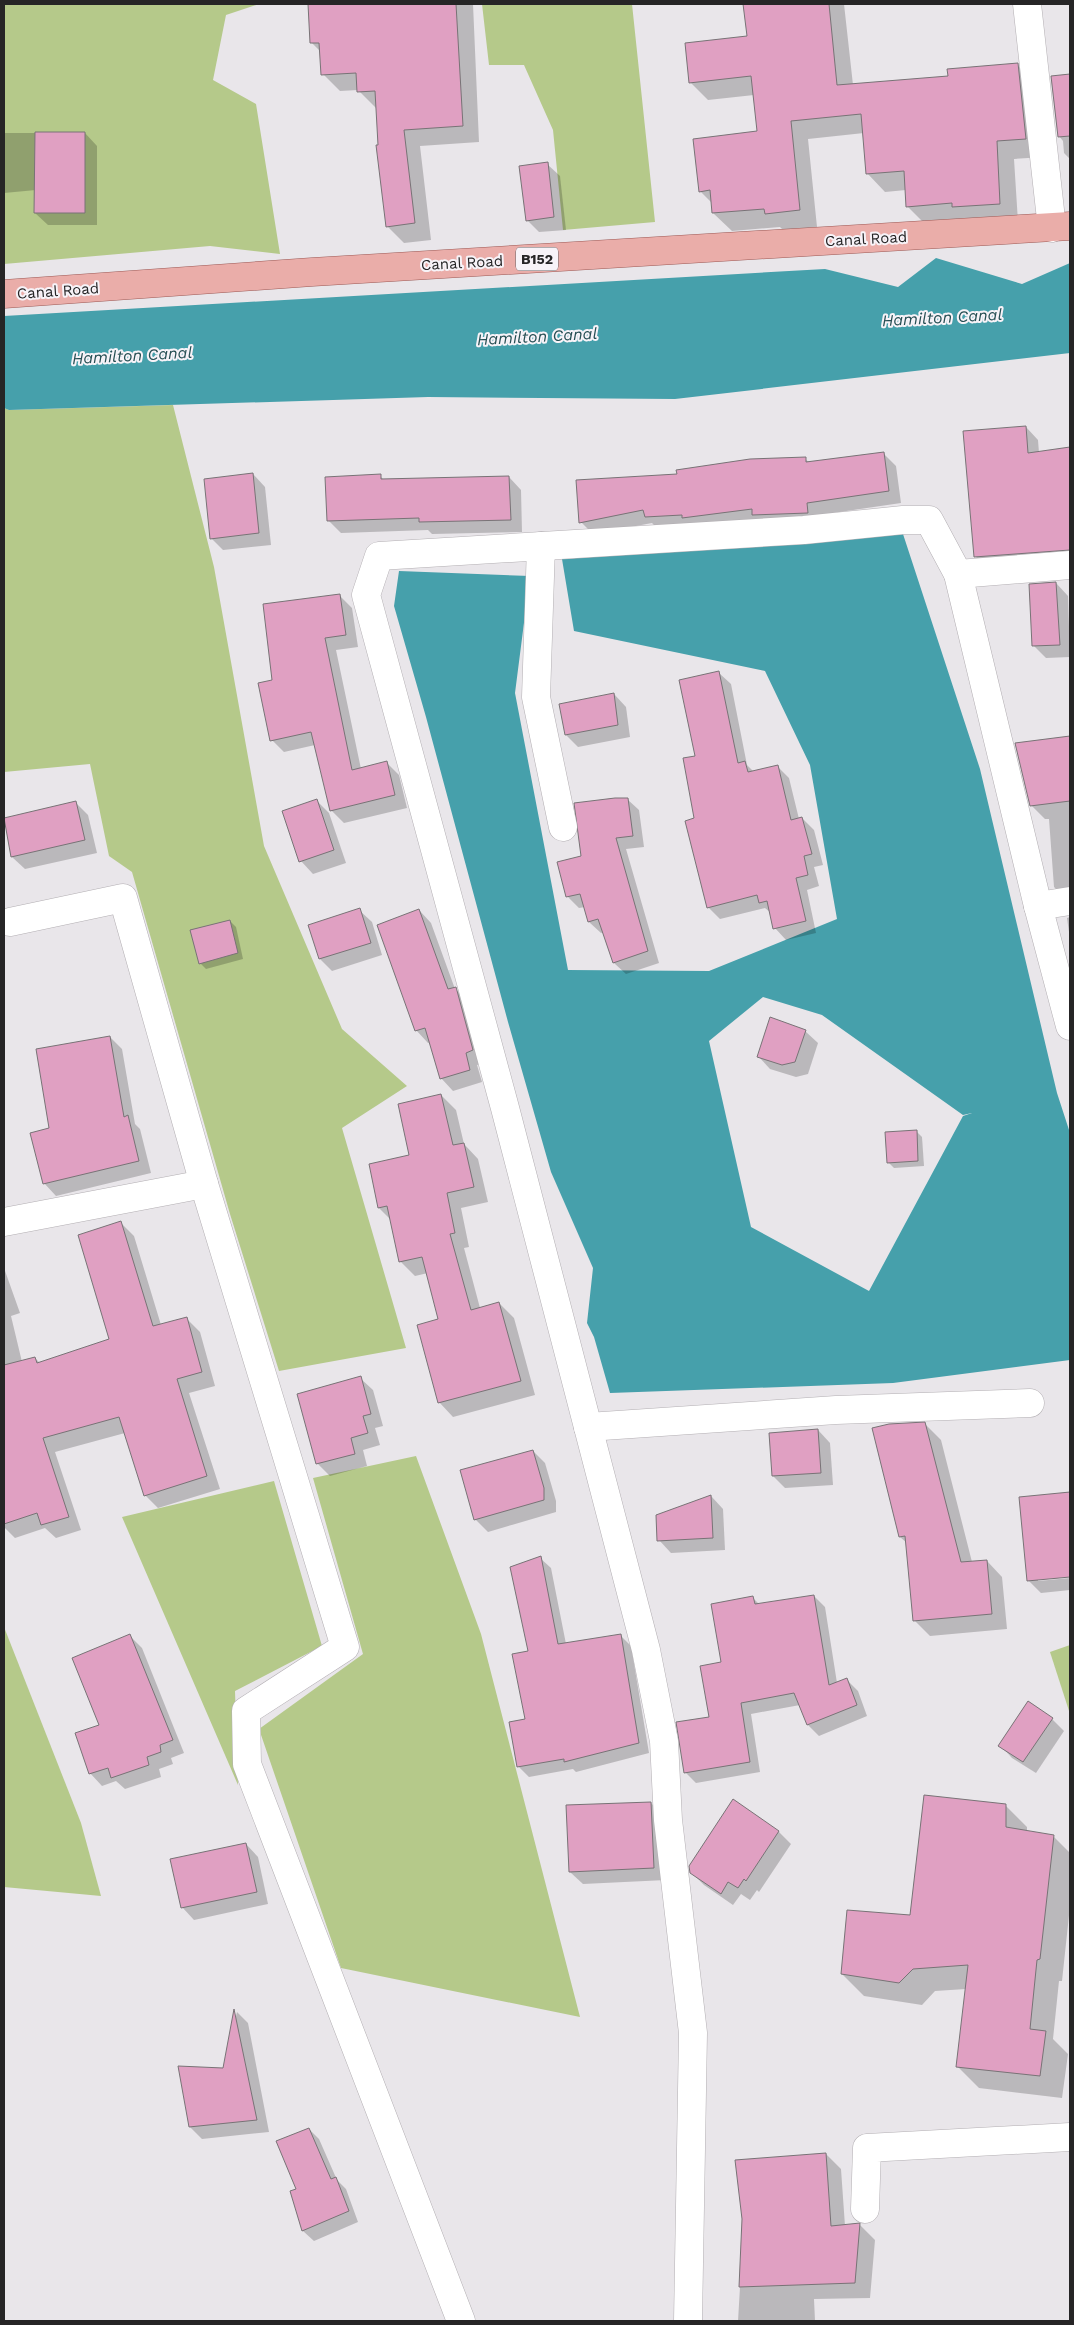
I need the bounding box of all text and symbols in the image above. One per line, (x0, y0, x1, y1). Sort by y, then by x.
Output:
street label: Canal Road (824, 228, 908, 250)
road number: B152 (516, 248, 558, 270)
street label: Canal Road (420, 252, 504, 274)
street label: Canal Road (16, 279, 100, 303)
water label: Hamilton Canal (881, 305, 1003, 330)
water label: Hamilton Canal (476, 324, 598, 349)
water label: Hamilton Canal (71, 343, 193, 368)

